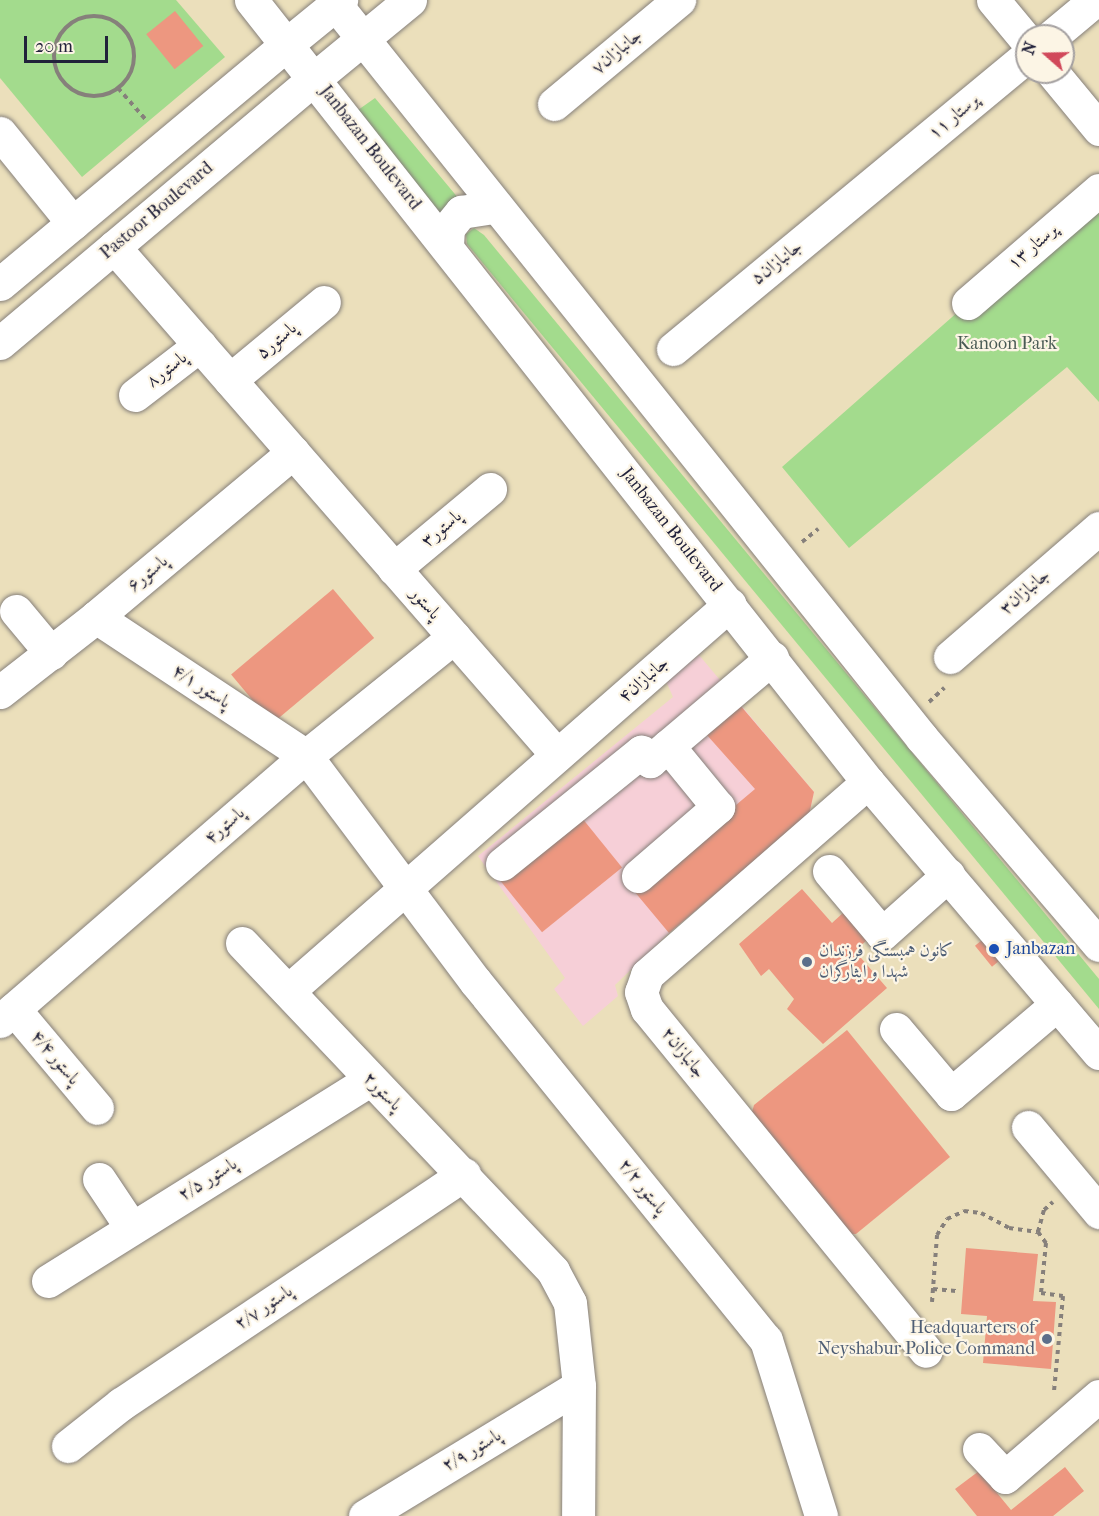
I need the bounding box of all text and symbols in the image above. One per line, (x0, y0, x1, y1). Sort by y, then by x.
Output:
scale bar (27, 24, 111, 62)
north arrow (1015, 24, 1075, 84)
street label: جانبازان۷ (587, 25, 647, 79)
text: 20 m (35, 36, 73, 57)
text: N (1018, 39, 1040, 57)
street label: Janbazan Boulevard (315, 81, 425, 215)
street label: پرستار ۱۱ (924, 90, 984, 144)
street label: Pastoor Boulevard (96, 158, 218, 264)
street label: پرستار ۱۳ (1004, 219, 1062, 275)
street label: جانبازان۵ (747, 236, 807, 290)
street label: پاستور۵ (252, 318, 302, 364)
park label: Kanoon Park (957, 333, 1057, 355)
street label: پاستور۸ (142, 347, 192, 393)
street label: Janbazan Boulevard (616, 463, 726, 597)
street label: پاستور۳ (417, 506, 467, 552)
street label: پاستور۶ (123, 551, 173, 597)
street label: جانبازان۳ (996, 564, 1054, 620)
street label: پاستور (405, 583, 445, 625)
street label: جانبازان۴ (615, 652, 673, 708)
street label: پاستور ۴/۱ (168, 660, 234, 714)
street label: پاستور۴ (201, 803, 249, 849)
place label: Janbazan (1006, 938, 1076, 960)
place label: کانون همبستگی فرزندان شهدا و ایثارگران (819, 941, 953, 984)
marker: Janbazan (987, 942, 1001, 956)
marker: کانون همبستگی فرزندان شهدا و ایثارگران (800, 955, 814, 969)
street label: جانبازان۲ (656, 1023, 710, 1083)
street label: پاستور ۴/۴ (26, 1026, 84, 1090)
street label: پاستور۲ (358, 1068, 406, 1116)
street label: پاستور ۲/۵ (175, 1154, 241, 1206)
street label: پاستور ۲/۲ (613, 1155, 671, 1219)
street label: پاستور ۲/۷ (231, 1281, 297, 1335)
place label: Headquarters of Neyshabur Police Command (818, 1318, 1035, 1360)
marker: Headquarters of Neyshabur Police Command (1040, 1332, 1054, 1346)
street label: پاستور ۲/۹ (439, 1425, 505, 1477)

